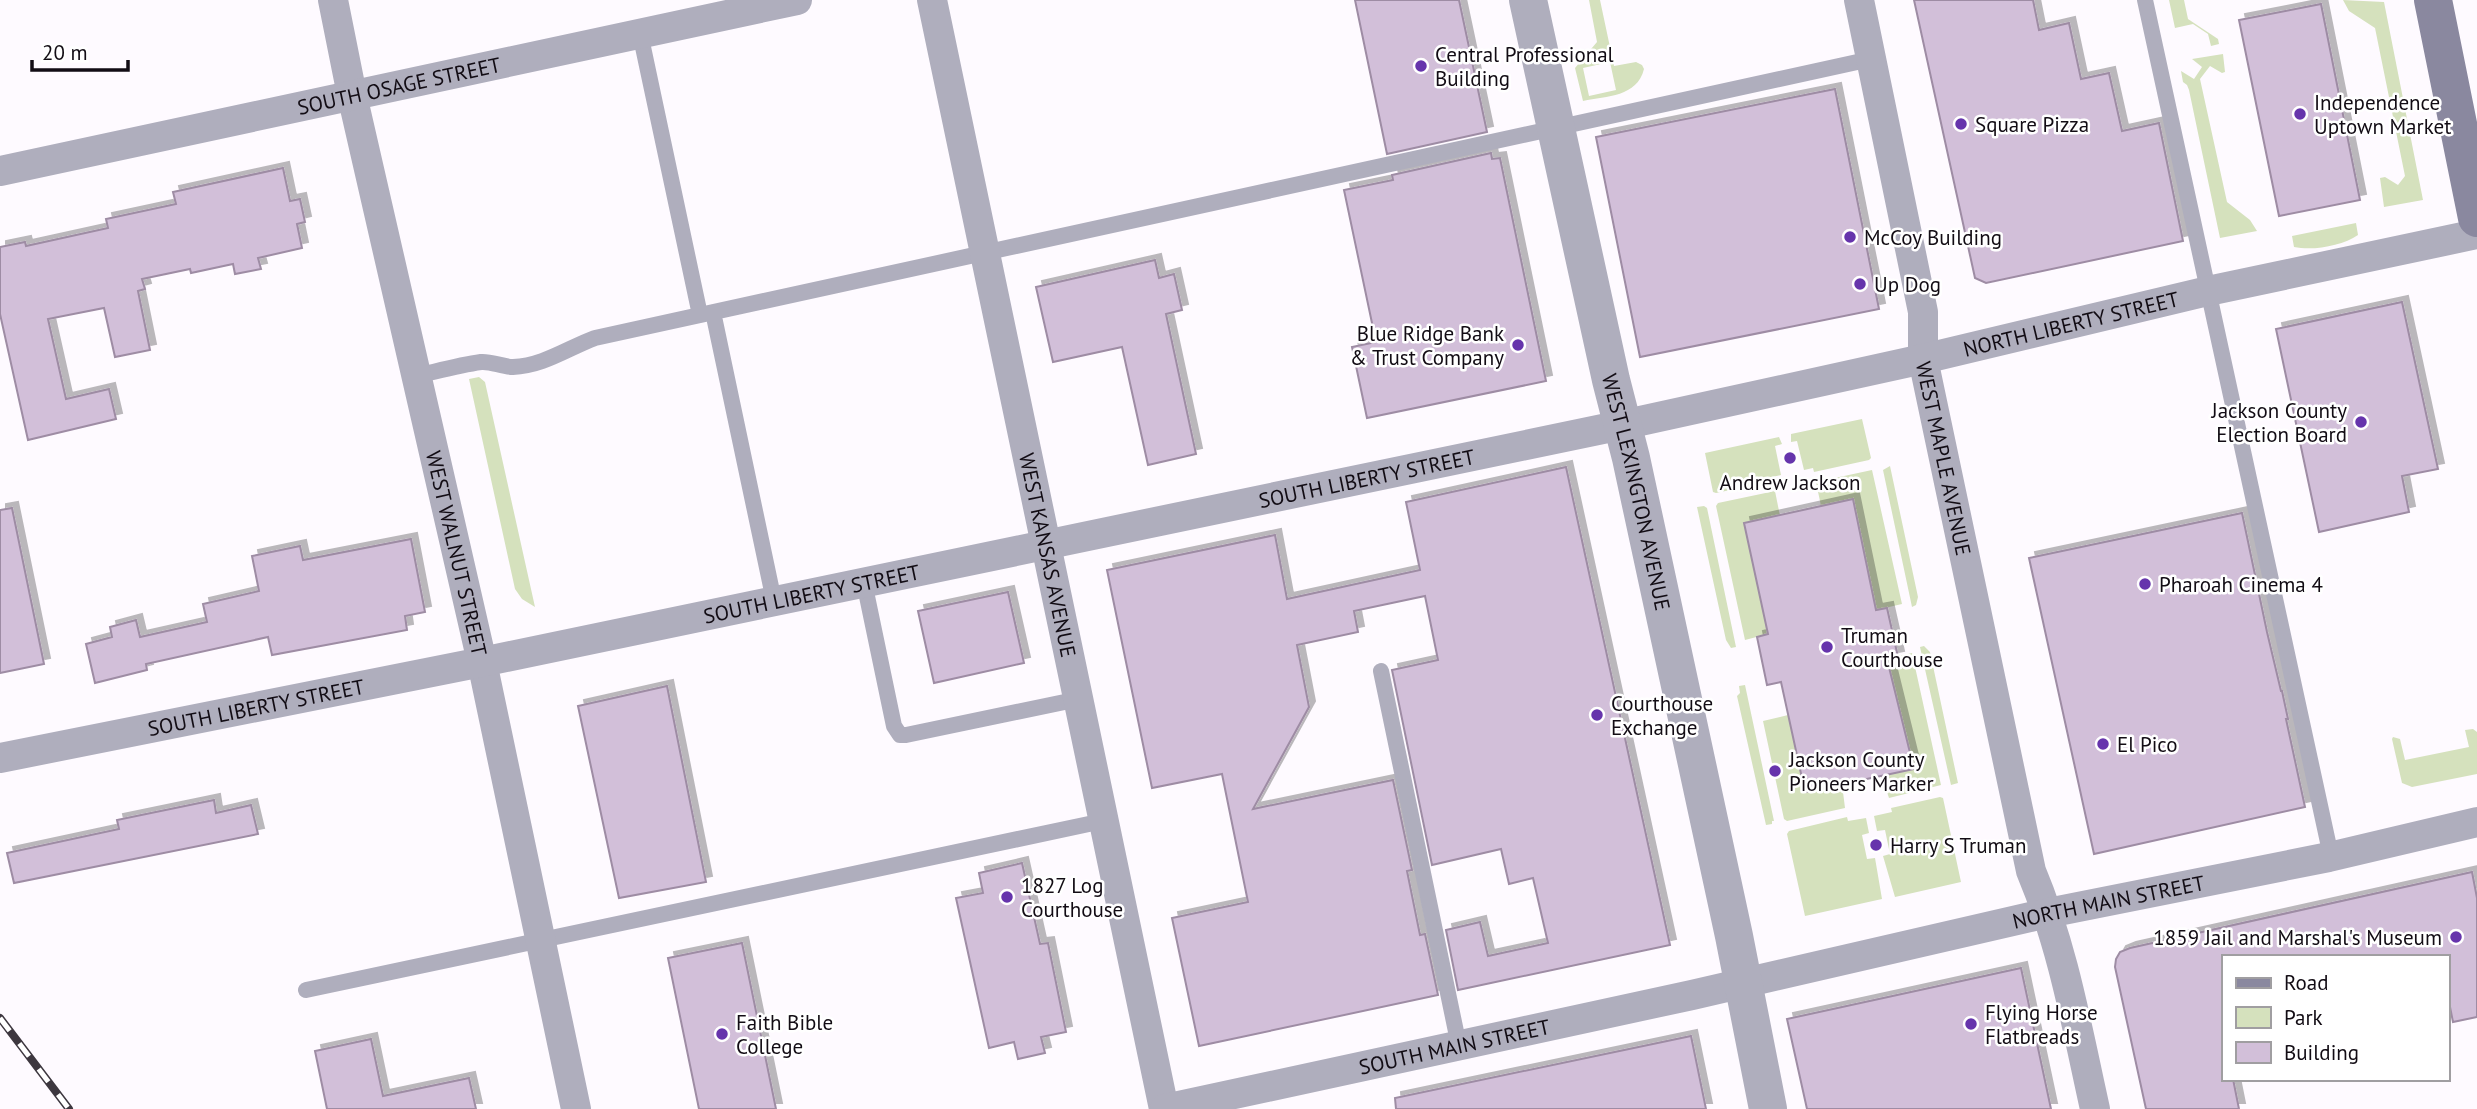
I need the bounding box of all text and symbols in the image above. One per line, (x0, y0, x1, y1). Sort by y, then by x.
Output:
scale bar (32, 28, 128, 72)
text: 20 m (42, 39, 88, 66)
place label: Central Professional Building (1435, 41, 1614, 92)
street label: SOUTH OSAGE STREET (295, 50, 503, 120)
marker: Central Professional Building (1413, 58, 1429, 74)
place label: Independence Uptown Market (2314, 89, 2451, 140)
marker: Independence Uptown Market (2292, 106, 2308, 122)
place label: Square Pizza (1975, 111, 2089, 138)
marker: Square Pizza (1953, 116, 1969, 132)
place label: McCoy Building (1864, 224, 2002, 251)
marker: McCoy Building (1842, 229, 1858, 245)
place label: Up Dog (1874, 271, 1941, 298)
marker: Up Dog (1852, 276, 1868, 292)
street label: NORTH LIBERTY STREET (1960, 285, 2182, 362)
place label: Blue Ridge Bank & Trust Company (1350, 320, 1504, 371)
marker: Blue Ridge Bank & Trust Company (1510, 337, 1526, 353)
street label: WEST MAPLE AVENUE (1910, 359, 1978, 558)
street label: WEST LEXINGTON AVENUE (1596, 371, 1677, 613)
place label: Jackson County Election Board (2211, 397, 2347, 448)
marker: Jackson County Election Board (2353, 414, 2369, 430)
street label: SOUTH LIBERTY STREET (1256, 442, 1477, 514)
street label: WEST WALNUT STREET (420, 448, 494, 659)
street label: WEST KANSAS AVENUE (1014, 450, 1083, 660)
marker: Andrew Jackson (1782, 450, 1798, 466)
place label: Andrew Jackson (1720, 469, 1860, 496)
street label: SOUTH LIBERTY STREET (701, 558, 922, 629)
place label: Pharoah Cinema 4 (2159, 571, 2323, 598)
marker: Pharoah Cinema 4 (2137, 576, 2153, 592)
place label: Truman Courthouse (1841, 622, 1943, 673)
marker: Truman Courthouse (1819, 639, 1835, 655)
street label: SOUTH LIBERTY STREET (145, 672, 367, 742)
place label: Courthouse Exchange (1611, 690, 1713, 741)
marker: Courthouse Exchange (1589, 707, 1605, 723)
place label: El Pico (2117, 731, 2178, 758)
marker: El Pico (2095, 736, 2111, 752)
place label: Jackson County Pioneers Marker (1788, 746, 1934, 797)
marker: Jackson County Pioneers Marker (1767, 763, 1783, 779)
place label: Harry S Truman (1890, 832, 2026, 859)
marker: Harry S Truman (1868, 837, 1884, 853)
street label: NORTH MAIN STREET (2010, 869, 2207, 934)
place label: 1827 Log Courthouse (1021, 872, 1123, 923)
marker: 1827 Log Courthouse (999, 889, 1015, 905)
place label: 1859 Jail and Marshal's Museum (2153, 924, 2442, 951)
marker: 1859 Jail and Marshal's Museum (2448, 929, 2464, 945)
legend (2222, 955, 2449, 1081)
text: Road (2284, 969, 2328, 996)
place label: Flying Horse Flatbreads (1985, 999, 2098, 1050)
text: Park (2284, 1004, 2323, 1031)
place label: Faith Bible College (736, 1009, 833, 1060)
street label: SOUTH MAIN STREET (1356, 1013, 1553, 1080)
marker: Flying Horse Flatbreads (1963, 1016, 1979, 1032)
marker: Faith Bible College (714, 1026, 730, 1042)
text: Building (2284, 1039, 2359, 1066)

